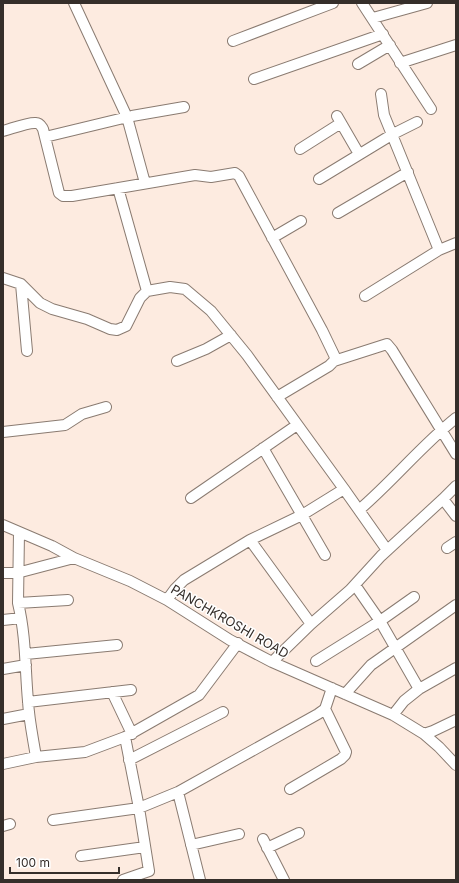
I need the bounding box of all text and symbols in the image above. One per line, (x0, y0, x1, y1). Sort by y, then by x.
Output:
street label: PANCHKROSHI ROAD (168, 581, 292, 661)
scale bar (10, 849, 119, 875)
text: 100 m (16, 855, 50, 870)

